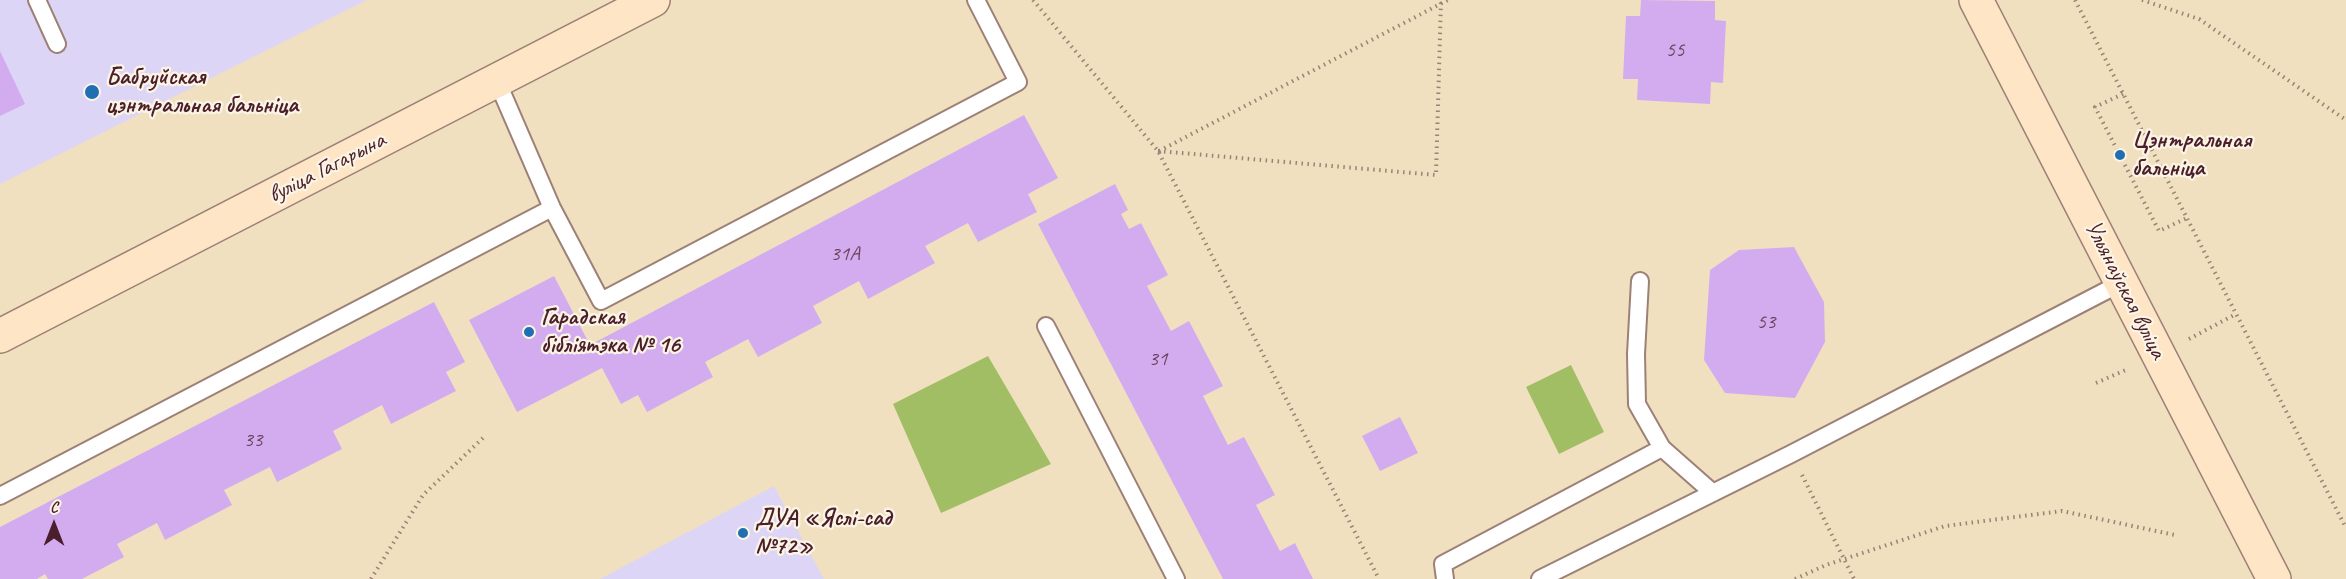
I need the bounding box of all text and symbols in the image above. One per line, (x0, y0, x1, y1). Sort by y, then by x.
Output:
house number: 55 (1666, 37, 1684, 63)
place label: Бабруйская цэнтральная бальніца (106, 64, 298, 120)
marker: Бабруйская цэнтральная бальніца (83, 83, 101, 101)
street label: вуліца Гагарына (264, 126, 390, 210)
place label: Цэнтральная бальніца (2132, 127, 2251, 183)
marker: Цэнтральная бальніца (2113, 148, 2127, 162)
street label: Ульянаўская вуліца (2078, 216, 2172, 364)
house number: 31А (830, 241, 860, 267)
place label: Гарадская бібліятэка № 16 (541, 304, 680, 360)
house number: 53 (1757, 309, 1775, 335)
marker: Гарадская бібліятэка № 16 (522, 325, 536, 339)
house number: 31 (1149, 346, 1167, 372)
house number: 33 (244, 427, 262, 453)
north arrow (24, 495, 84, 555)
text: С (50, 497, 58, 517)
place label: ДУА «Яслі-сад №72» (755, 505, 891, 561)
marker: ДУА «Яслі-сад №72» (736, 526, 750, 540)

